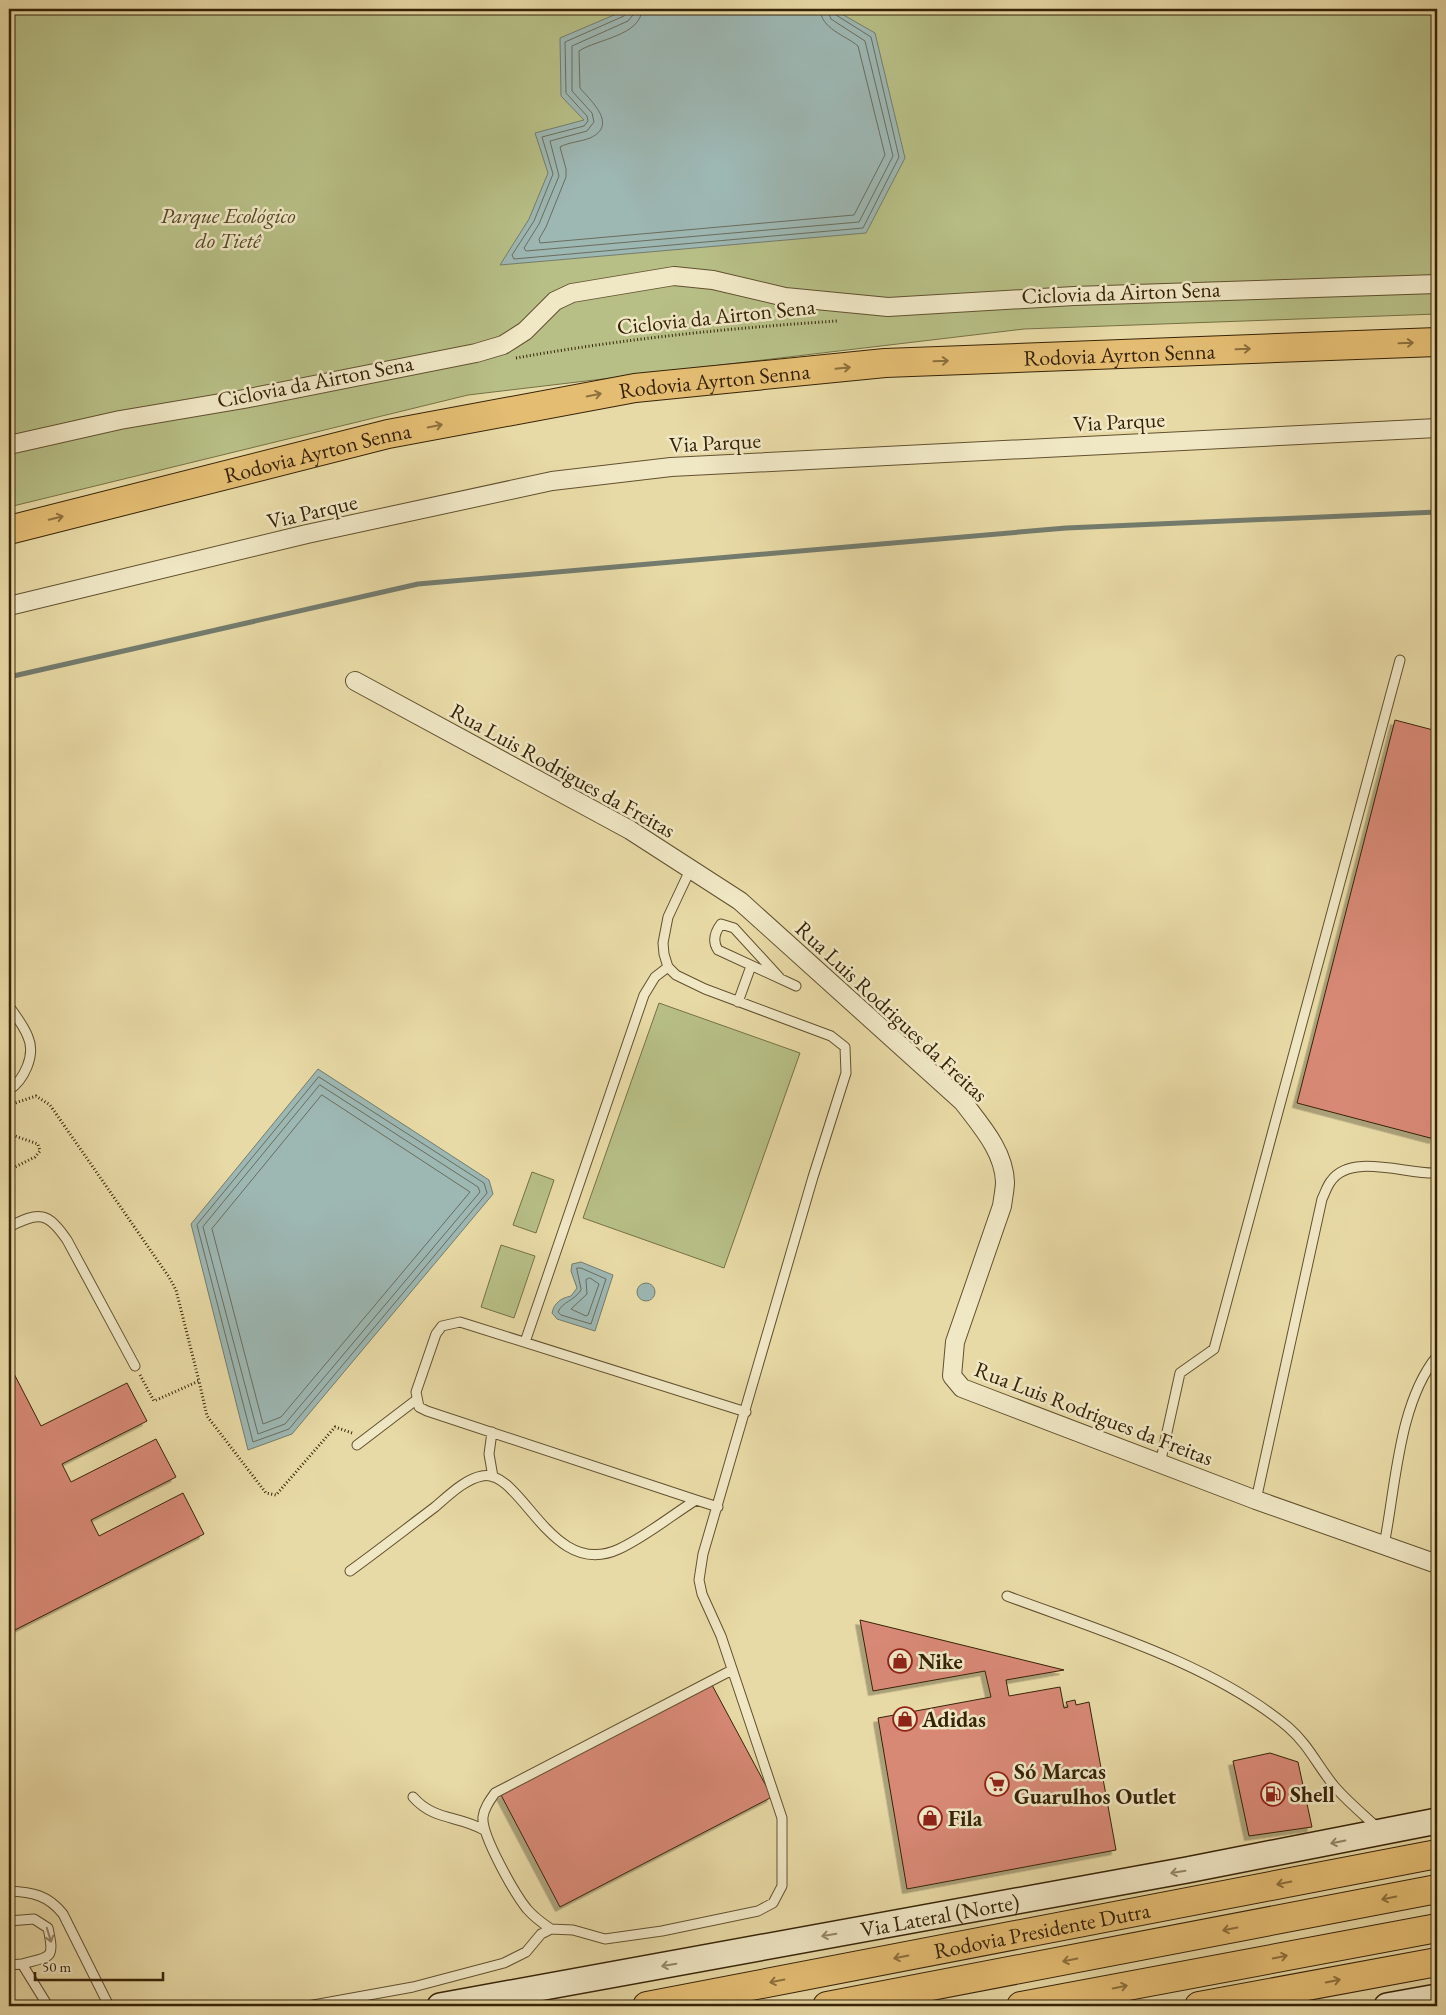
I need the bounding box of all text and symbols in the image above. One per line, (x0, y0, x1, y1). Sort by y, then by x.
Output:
park label: Parque Ecológico do Tietê (160, 201, 296, 255)
street label: Ciclovia da Airton Sena (1021, 275, 1221, 310)
street label: Ciclovia da Airton Sena (615, 292, 817, 341)
street label: Rodovia Ayrton Senna (1023, 336, 1216, 373)
one-way arrow (1397, 338, 1413, 348)
one-way arrow (1235, 345, 1251, 354)
street label: Ciclovia da Airton Sena (215, 348, 416, 415)
street label: Rodovia Ayrton Senna (617, 357, 812, 406)
one-way arrow (933, 357, 949, 366)
one-way arrow (834, 363, 850, 372)
one-way arrow (586, 390, 602, 400)
street label: Via Parque (1072, 405, 1166, 438)
street label: Rodovia Ayrton Senna (221, 416, 414, 490)
one-way arrow (426, 420, 442, 430)
street label: Via Parque (668, 426, 762, 459)
street label: Via Parque (264, 487, 360, 536)
one-way arrow (48, 513, 64, 522)
street label: Rua Luis Rodrigues da Freitas (445, 696, 681, 844)
street label: Rua Luis Rodrigues da Freitas (789, 914, 994, 1108)
street label: Rua Luis Rodrigues da Freitas (970, 1355, 1217, 1472)
place label: Nike (918, 1647, 963, 1676)
shop icon: Nike (887, 1648, 913, 1674)
place label: Adidas (921, 1705, 986, 1734)
shop icon: Adidas (892, 1706, 918, 1732)
place label: Só Marcas Guarulhos Outlet (1014, 1757, 1177, 1811)
supermarket icon: Só Marcas Guarulhos Outlet (984, 1771, 1010, 1797)
place label: Shell (1290, 1780, 1335, 1809)
fuel station icon: Shell (1260, 1781, 1286, 1807)
place label: Fila (948, 1804, 983, 1833)
shop icon: Fila (917, 1805, 943, 1831)
one-way arrow (1331, 1838, 1347, 1848)
one-way arrow (1171, 1868, 1187, 1877)
one-way arrow (1276, 1879, 1292, 1889)
street label: Via Lateral (Norte) (858, 1887, 1022, 1944)
one-way arrow (1382, 1894, 1398, 1904)
street label: Rodovia Presidente Dutra (931, 1896, 1153, 1966)
one-way arrow (1222, 1925, 1238, 1934)
one-way arrow (44, 1927, 54, 1943)
one-way arrow (822, 1931, 838, 1941)
scale bar (35, 1950, 162, 1982)
one-way arrow (1271, 1952, 1287, 1962)
one-way arrow (893, 1953, 909, 1963)
one-way arrow (1063, 1955, 1079, 1965)
text: 50 m (42, 1957, 71, 1976)
one-way arrow (662, 1960, 678, 1970)
one-way arrow (1325, 1976, 1341, 1986)
one-way arrow (769, 1977, 785, 1986)
one-way arrow (1112, 1982, 1128, 1992)

